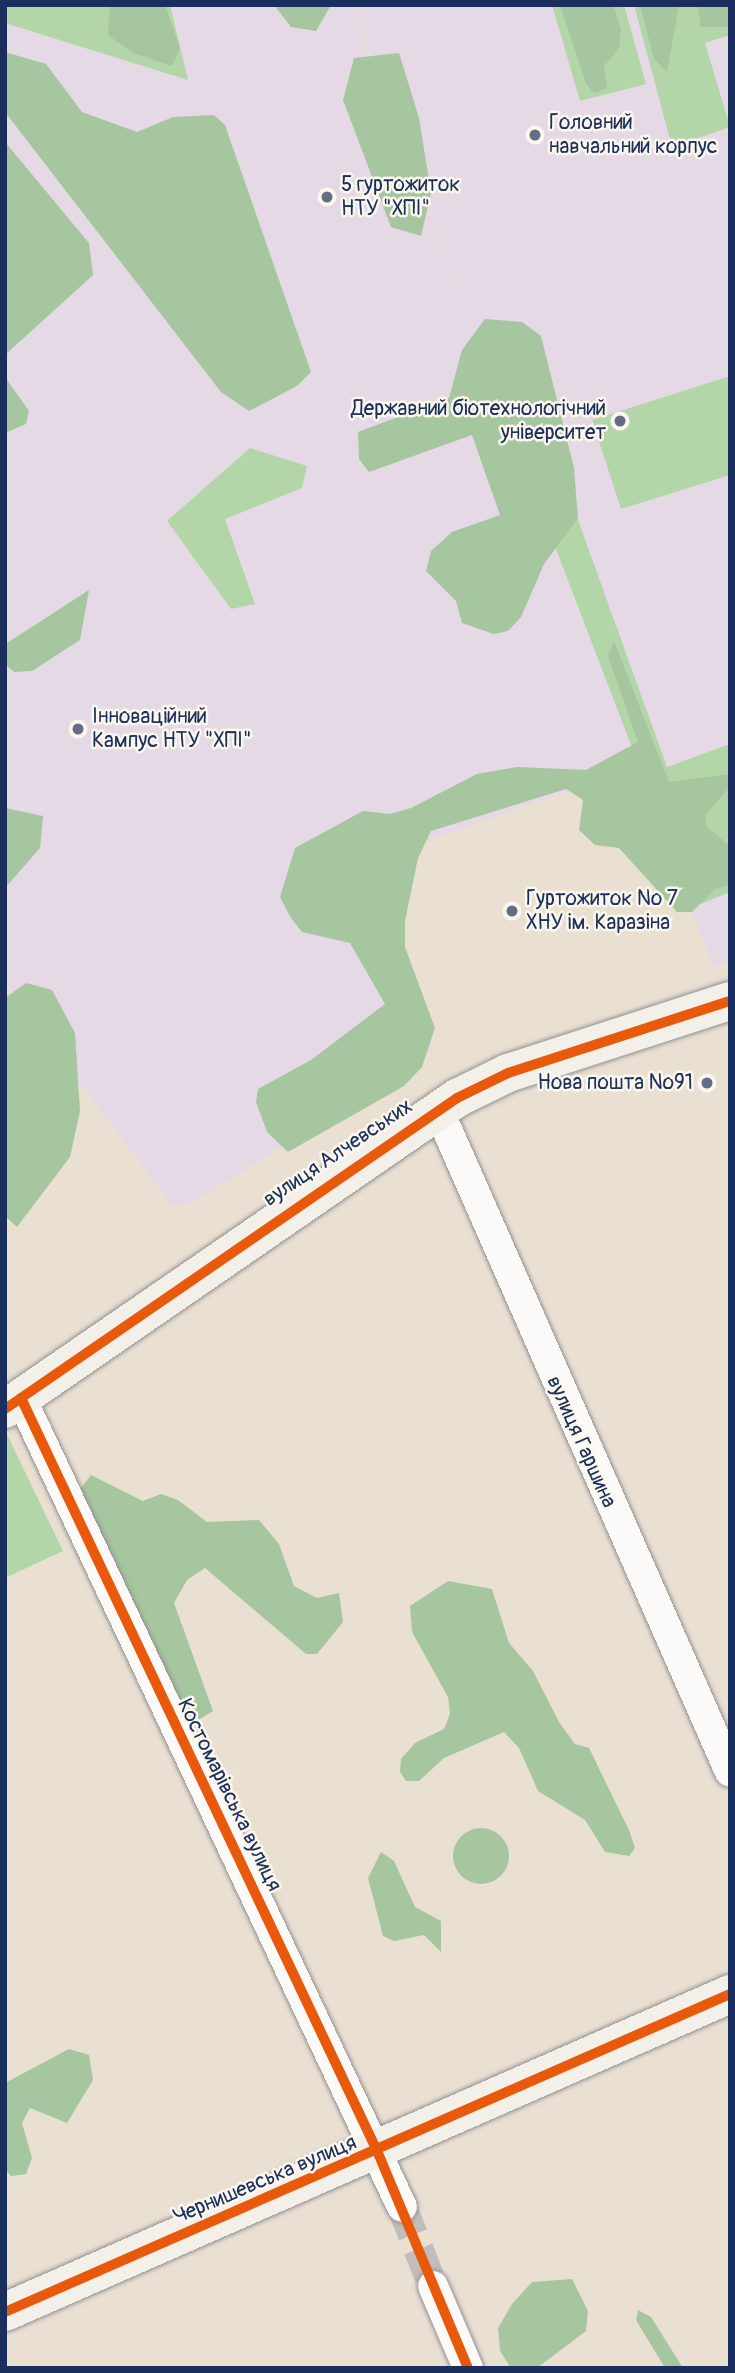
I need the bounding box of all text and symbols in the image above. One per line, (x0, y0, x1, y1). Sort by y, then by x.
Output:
place label: Головний навчальний корпус (549, 110, 717, 160)
marker: Головний навчальний корпус (527, 127, 543, 143)
place label: 5 гуртожиток НТУ "ХПІ" (341, 172, 460, 222)
marker: 5 гуртожиток НТУ "ХПІ" (319, 189, 335, 205)
place label: Державний біотехнологічний університет (351, 396, 606, 446)
marker: Державний біотехнологічний університет (612, 413, 628, 429)
place label: Інноваційний Кампус НТУ "ХПІ" (92, 704, 252, 754)
marker: Інноваційний Кампус НТУ "ХПІ" (70, 721, 86, 737)
place label: Гуртожиток № 7 ХНУ ім. Каразіна (526, 886, 678, 936)
marker: Гуртожиток № 7 ХНУ ім. Каразіна (504, 903, 520, 919)
place label: Нова пошта №91 (538, 1070, 693, 1096)
marker: Нова пошта №91 (699, 1075, 715, 1091)
street label: вулиця Алчевських (259, 1094, 417, 1212)
street label: вулиця Гаршина (541, 1372, 621, 1512)
street label: Костомарівська вулиця (171, 1695, 287, 1895)
street label: Чернишевська вулиця (170, 2130, 360, 2230)

